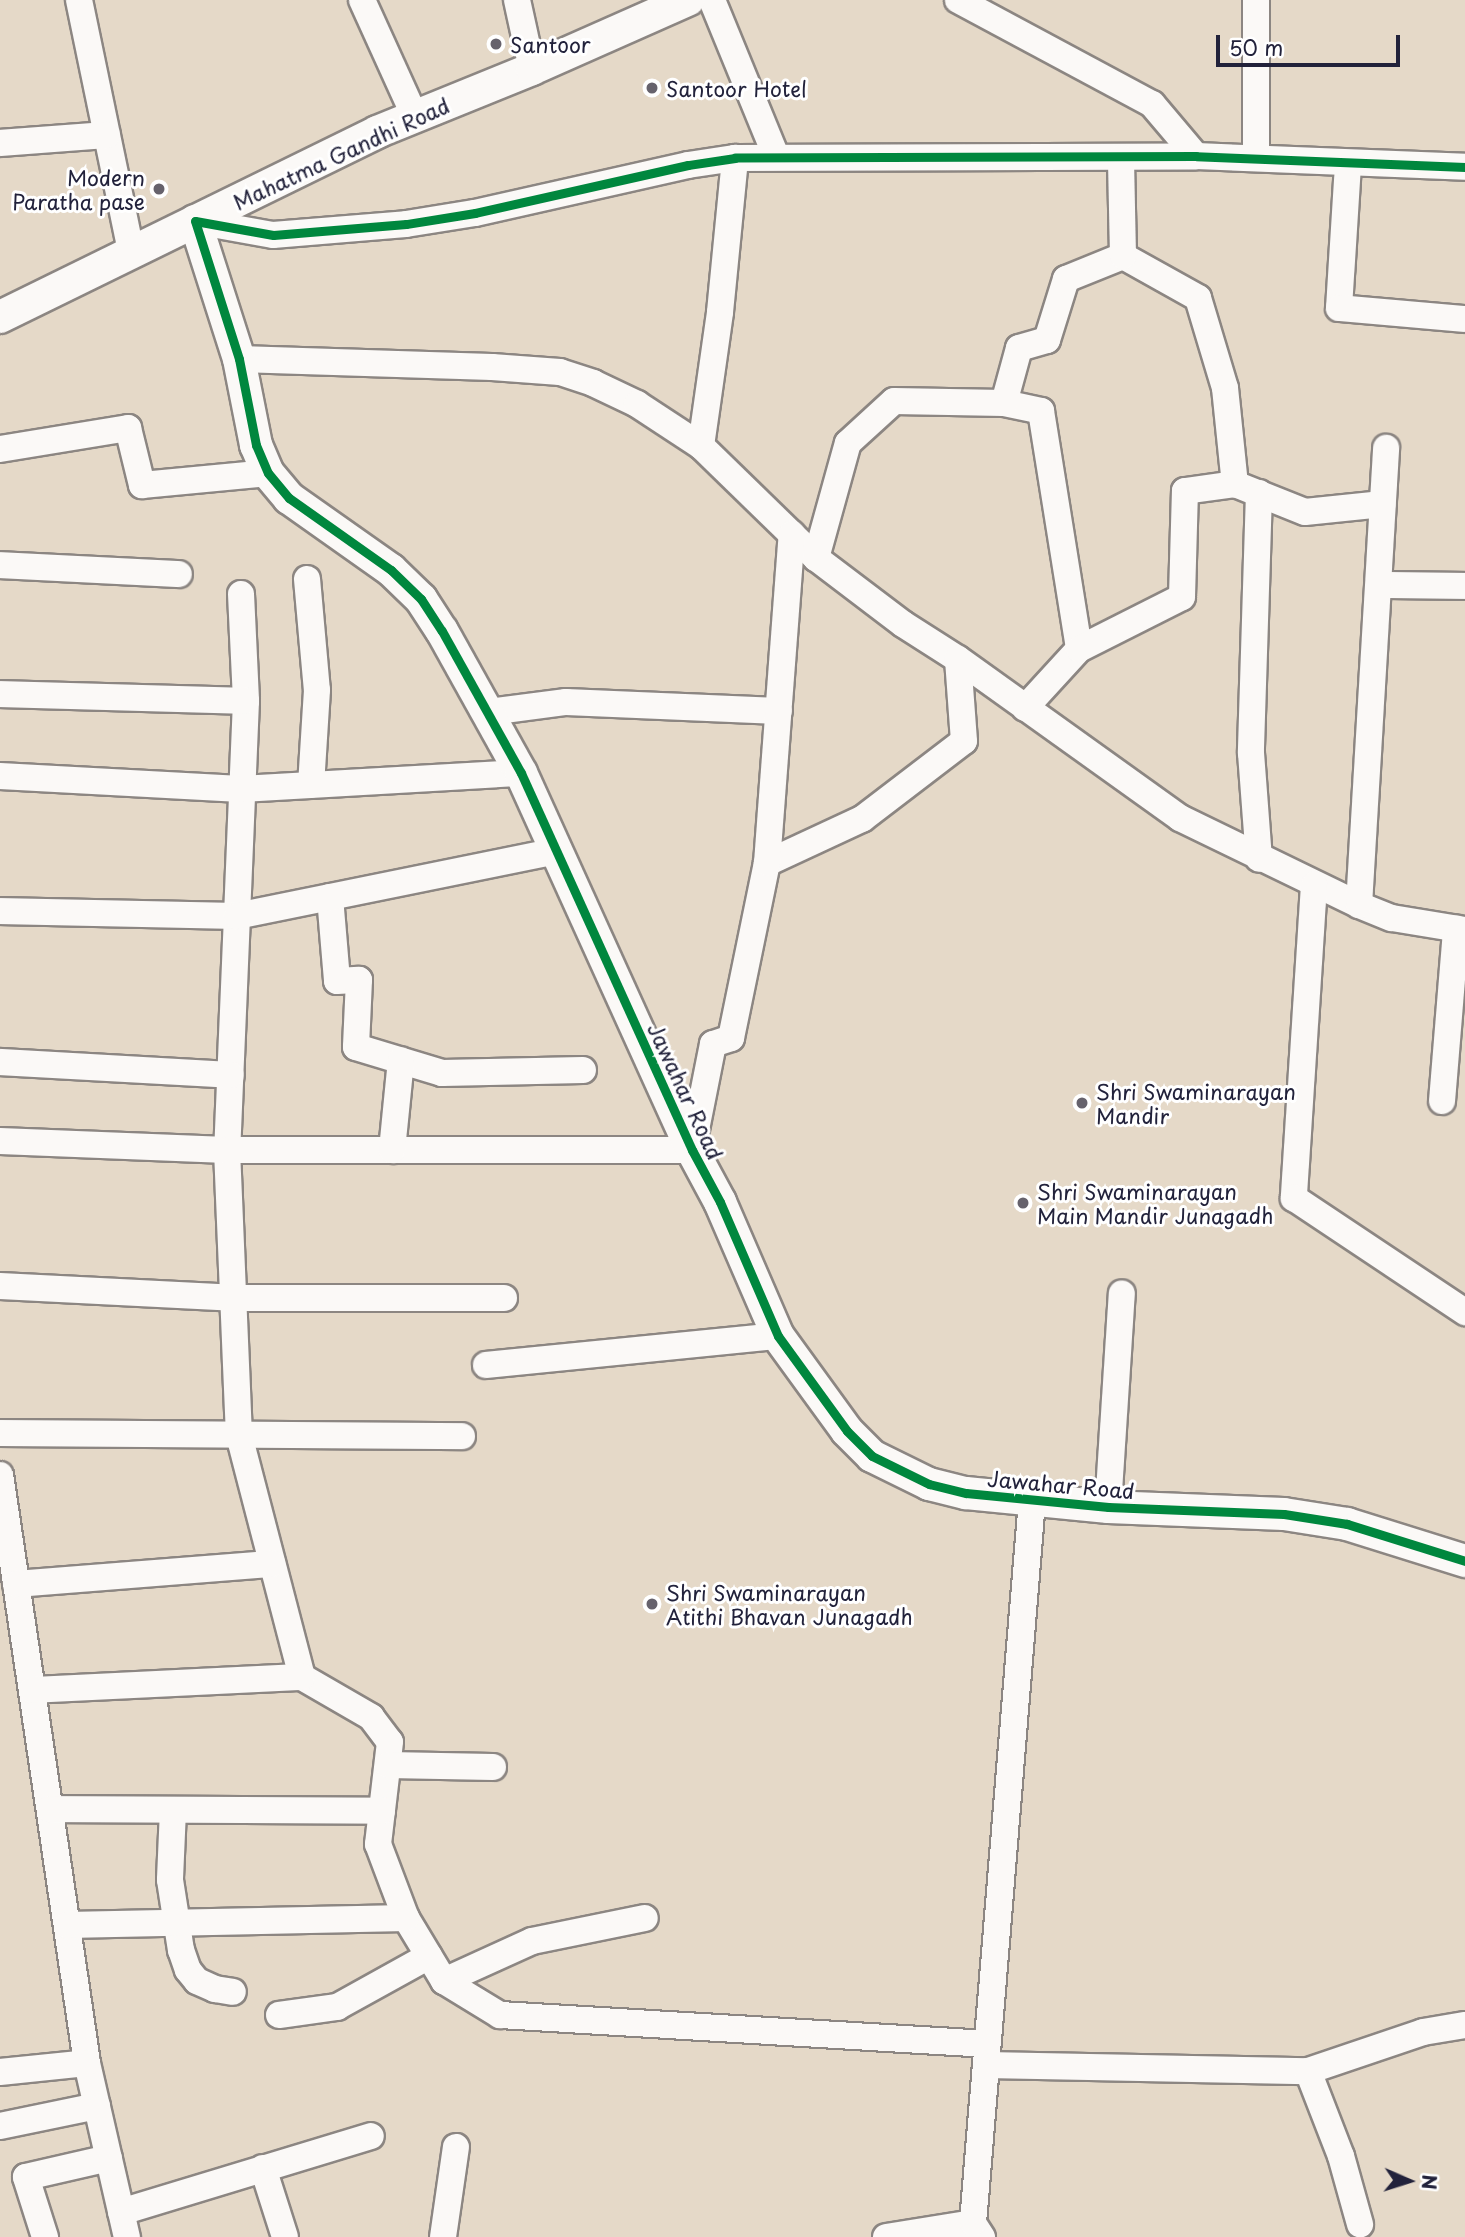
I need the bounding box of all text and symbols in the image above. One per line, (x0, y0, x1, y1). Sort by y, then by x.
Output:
scale bar (1220, 21, 1404, 65)
place label: Santoor (510, 31, 591, 57)
text: 50 m (1229, 31, 1283, 63)
marker: Santoor (488, 36, 504, 52)
place label: Santoor Hotel (666, 75, 807, 101)
marker: Santoor Hotel (644, 80, 660, 96)
street label: Mahatma Gandhi Road (228, 92, 454, 214)
place label: Modern Paratha pase (11, 164, 145, 214)
marker: Modern Paratha pase (151, 181, 167, 197)
street label: Jawahar Road (644, 1019, 728, 1163)
place label: Shri Swaminarayan Mandir (1096, 1078, 1299, 1128)
marker: Shri Swaminarayan Mandir (1074, 1095, 1090, 1111)
place label: Shri Swaminarayan Main Mandir Junagadh (1037, 1178, 1274, 1228)
marker: Shri Swaminarayan Main Mandir Junagadh (1015, 1195, 1031, 1211)
street label: Jawahar Road (987, 1465, 1135, 1503)
place label: Shri Swaminarayan Atithi Bhavan Junagadh (666, 1579, 911, 1629)
marker: Shri Swaminarayan Atithi Bhavan Junagadh (644, 1596, 660, 1612)
north arrow (1374, 2146, 1444, 2216)
text: N (1416, 2174, 1444, 2190)

